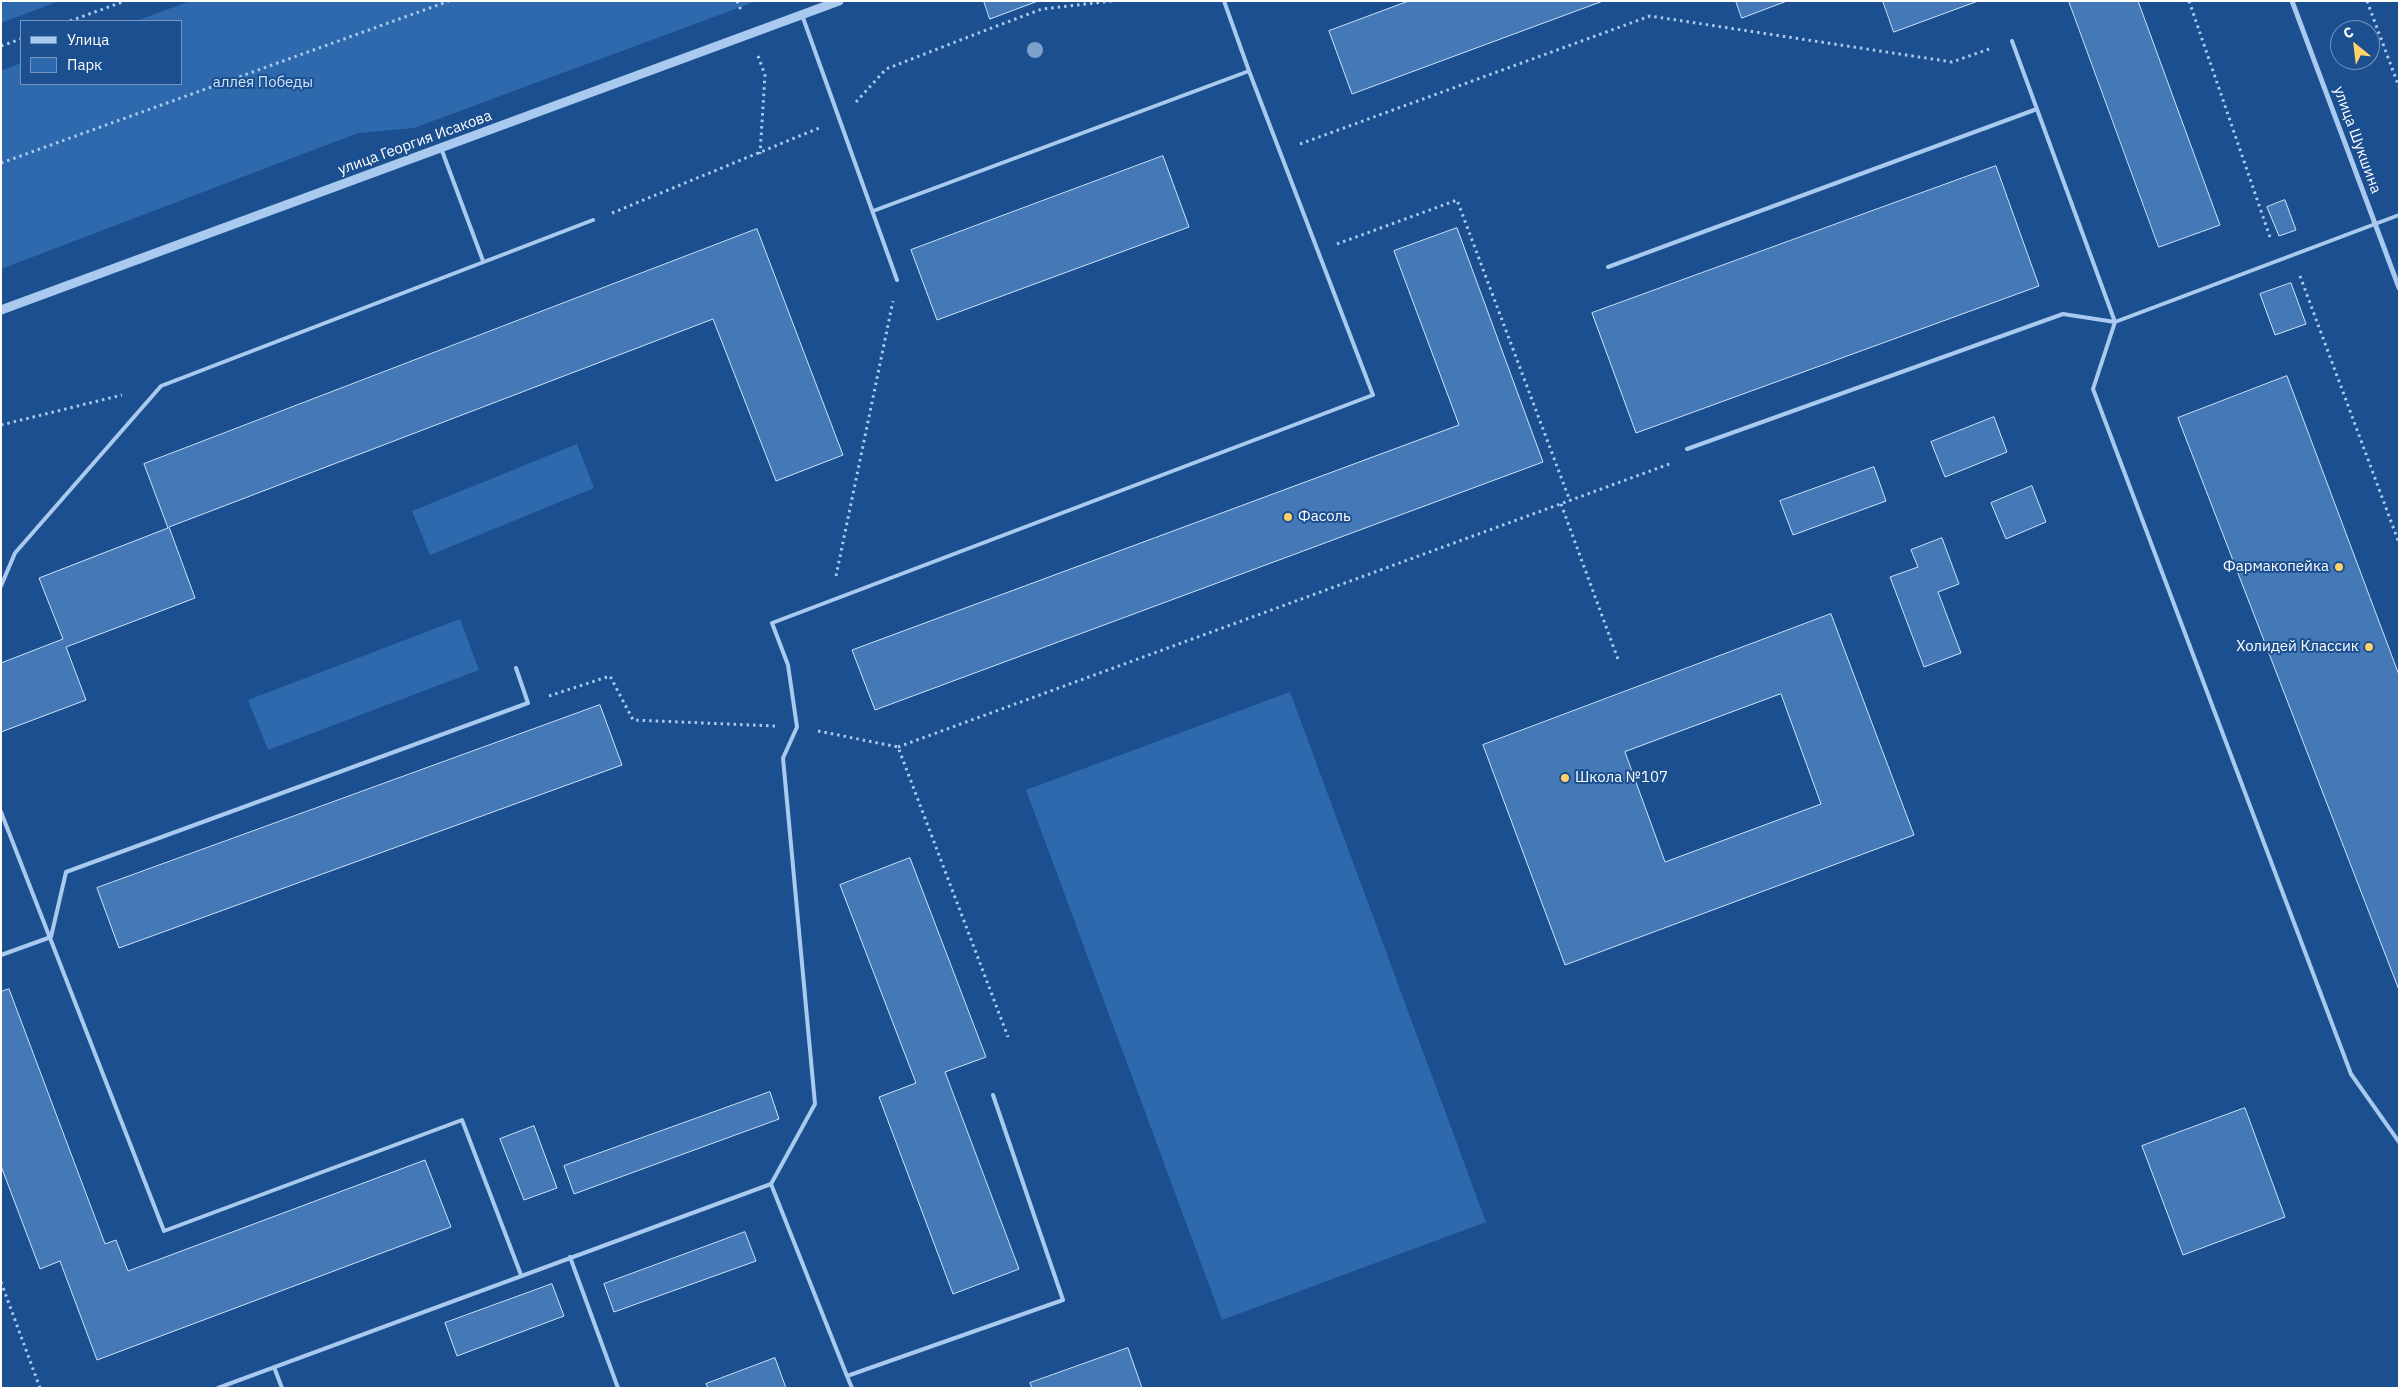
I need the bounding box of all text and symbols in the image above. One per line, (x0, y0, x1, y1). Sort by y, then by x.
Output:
legend (20, 20, 182, 85)
north arrow (2330, 20, 2380, 70)
text: С (2340, 23, 2357, 43)
text: Улица (67, 30, 109, 49)
text: Парк (67, 55, 102, 74)
park label: аллея Победы (213, 74, 313, 92)
street label: улица Шукшина (2329, 84, 2385, 196)
street label: улица Георгия Исакова (336, 107, 494, 179)
place label: Фасоль (1298, 508, 1351, 526)
marker: Фасоль (1282, 511, 1294, 523)
place label: Фармакопейка (2223, 558, 2329, 576)
marker: Фармакопейка (2333, 561, 2345, 573)
place label: Холидей Классик (2236, 638, 2359, 656)
marker: Холидей Классик (2363, 641, 2375, 653)
place label: Школа №107 (1575, 769, 1668, 787)
marker: Школа №107 (1559, 772, 1571, 784)

